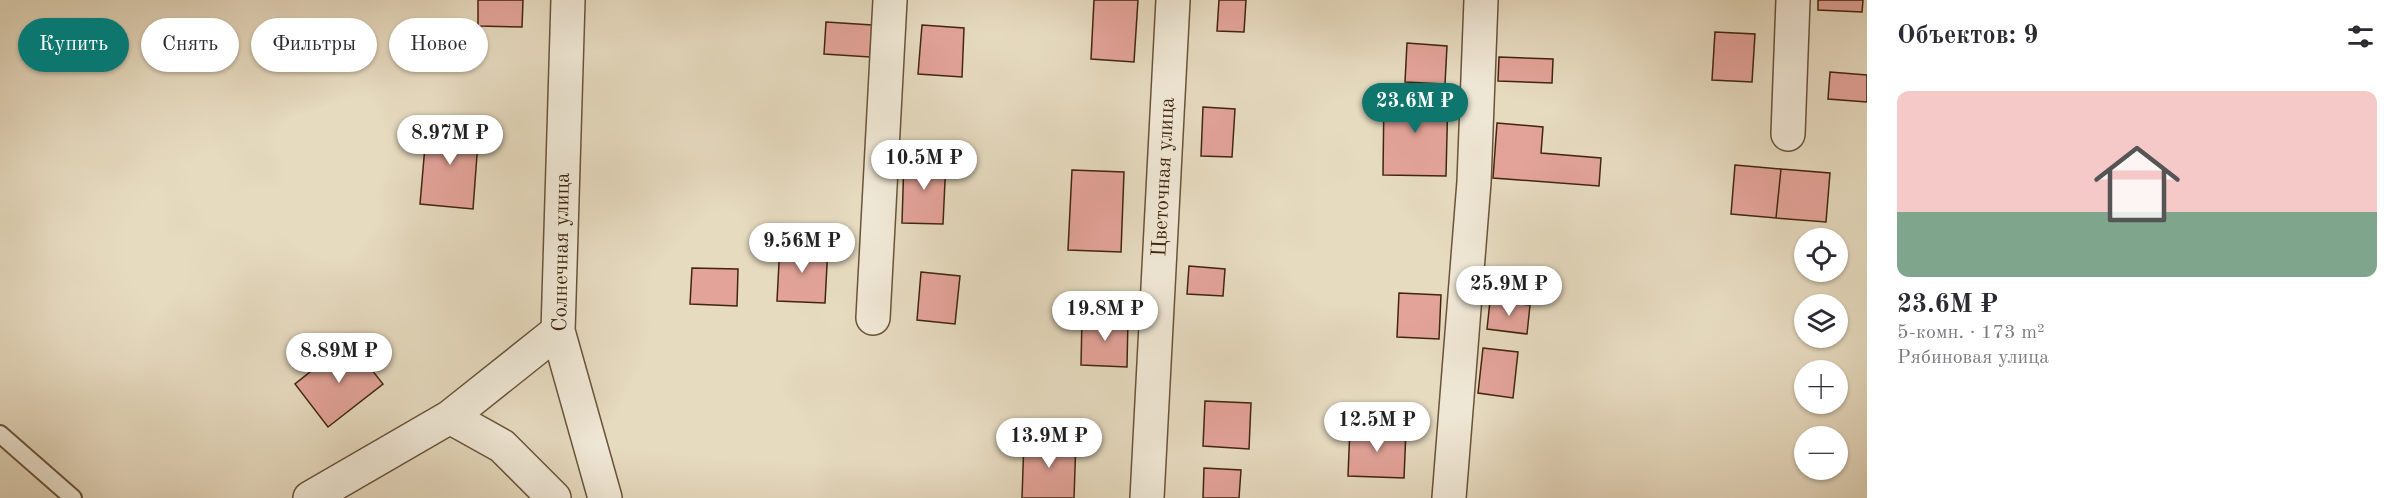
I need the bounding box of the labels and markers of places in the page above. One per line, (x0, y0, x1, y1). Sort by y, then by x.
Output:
pin: 23.6M ₽ (1360, 83, 1470, 134)
pin: 8.97M ₽ (395, 115, 505, 166)
pin: 10.5M ₽ (869, 140, 979, 191)
pin: 9.56M ₽ (747, 223, 857, 274)
pin: 25.9M ₽ (1454, 266, 1564, 317)
pin: 19.8M ₽ (1050, 291, 1160, 342)
pin: 8.89M ₽ (284, 333, 394, 384)
pin: 12.5M ₽ (1322, 402, 1432, 453)
pin: 13.9M ₽ (994, 418, 1104, 469)

